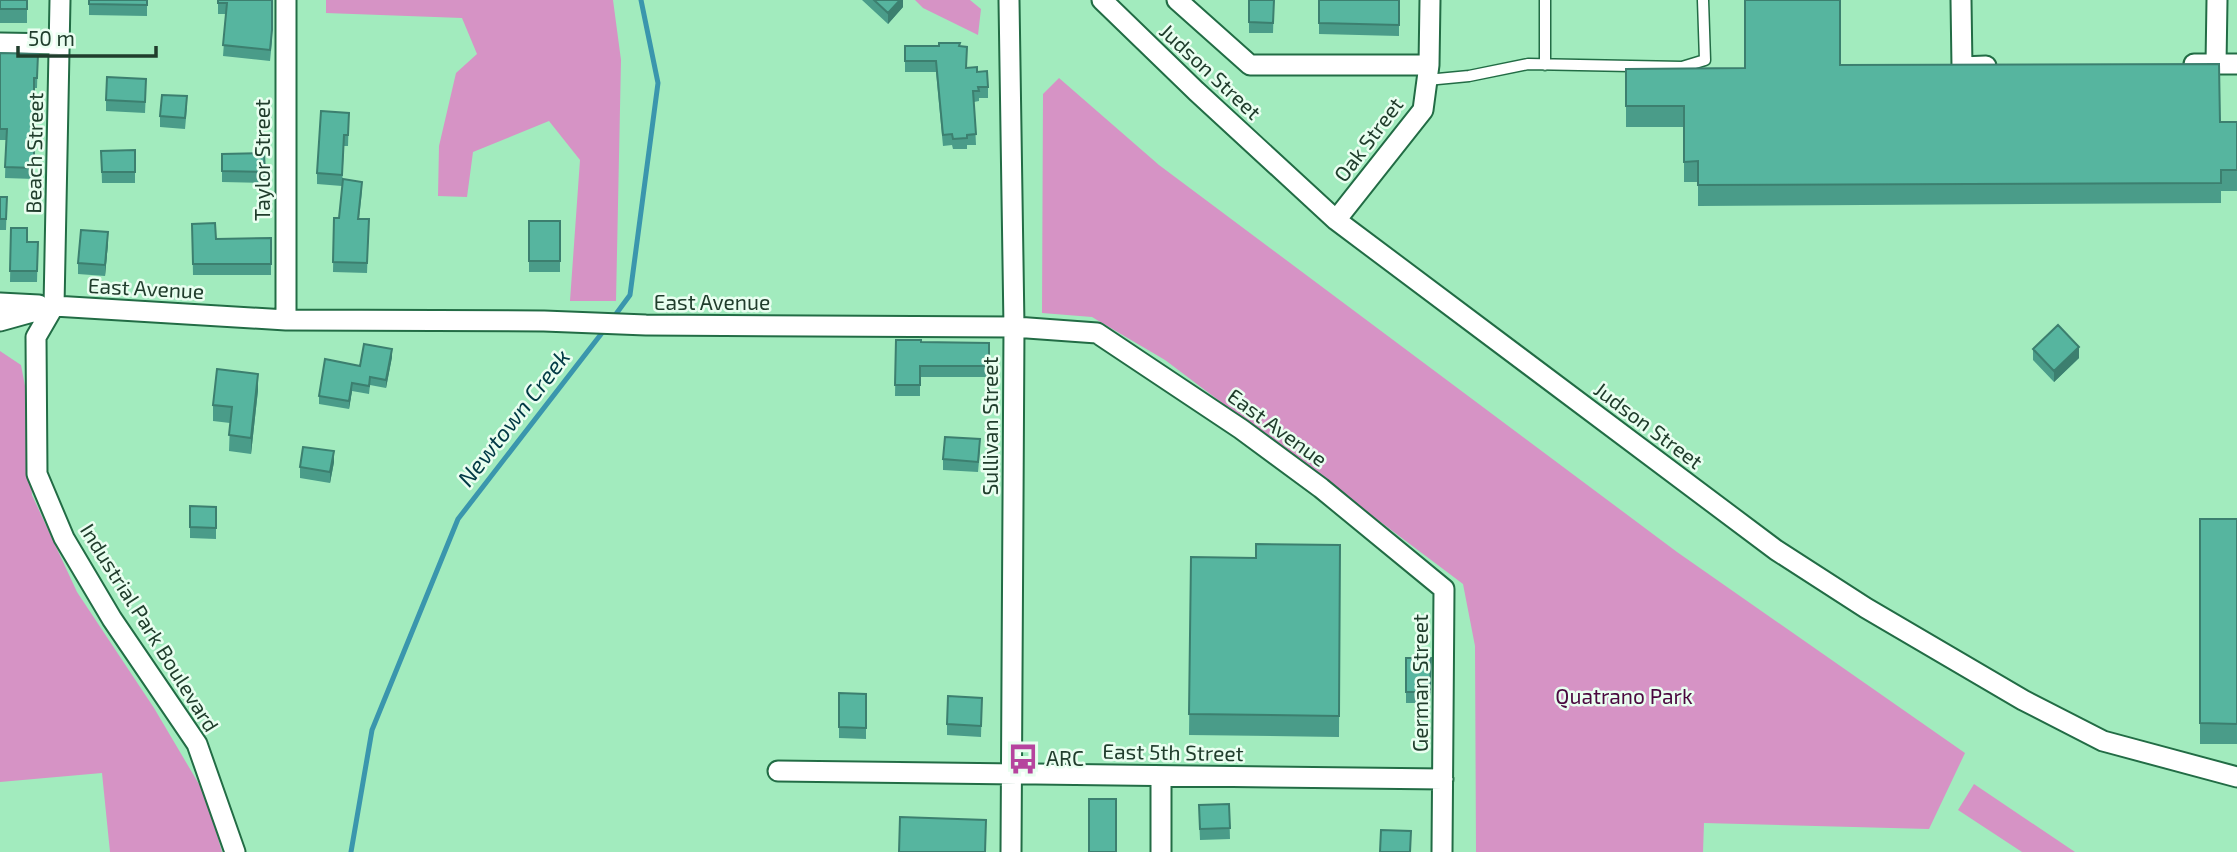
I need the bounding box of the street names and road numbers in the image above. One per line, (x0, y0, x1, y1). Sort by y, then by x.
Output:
street label: Judson Street (1155, 18, 1267, 124)
street label: Beach Street (20, 92, 47, 214)
street label: Oak Street (1328, 92, 1408, 186)
street label: Taylor Street (249, 99, 274, 221)
street label: East Avenue (87, 272, 205, 303)
street label: East Avenue (654, 289, 770, 314)
street label: Sullivan Street (977, 356, 1002, 496)
street label: Judson Street (1590, 376, 1708, 474)
street label: East Avenue (1223, 382, 1332, 471)
street label: Industrial Park Boulevard (76, 519, 225, 736)
street label: German Street (1407, 614, 1432, 752)
street label: East 5th Street (1102, 738, 1244, 765)

